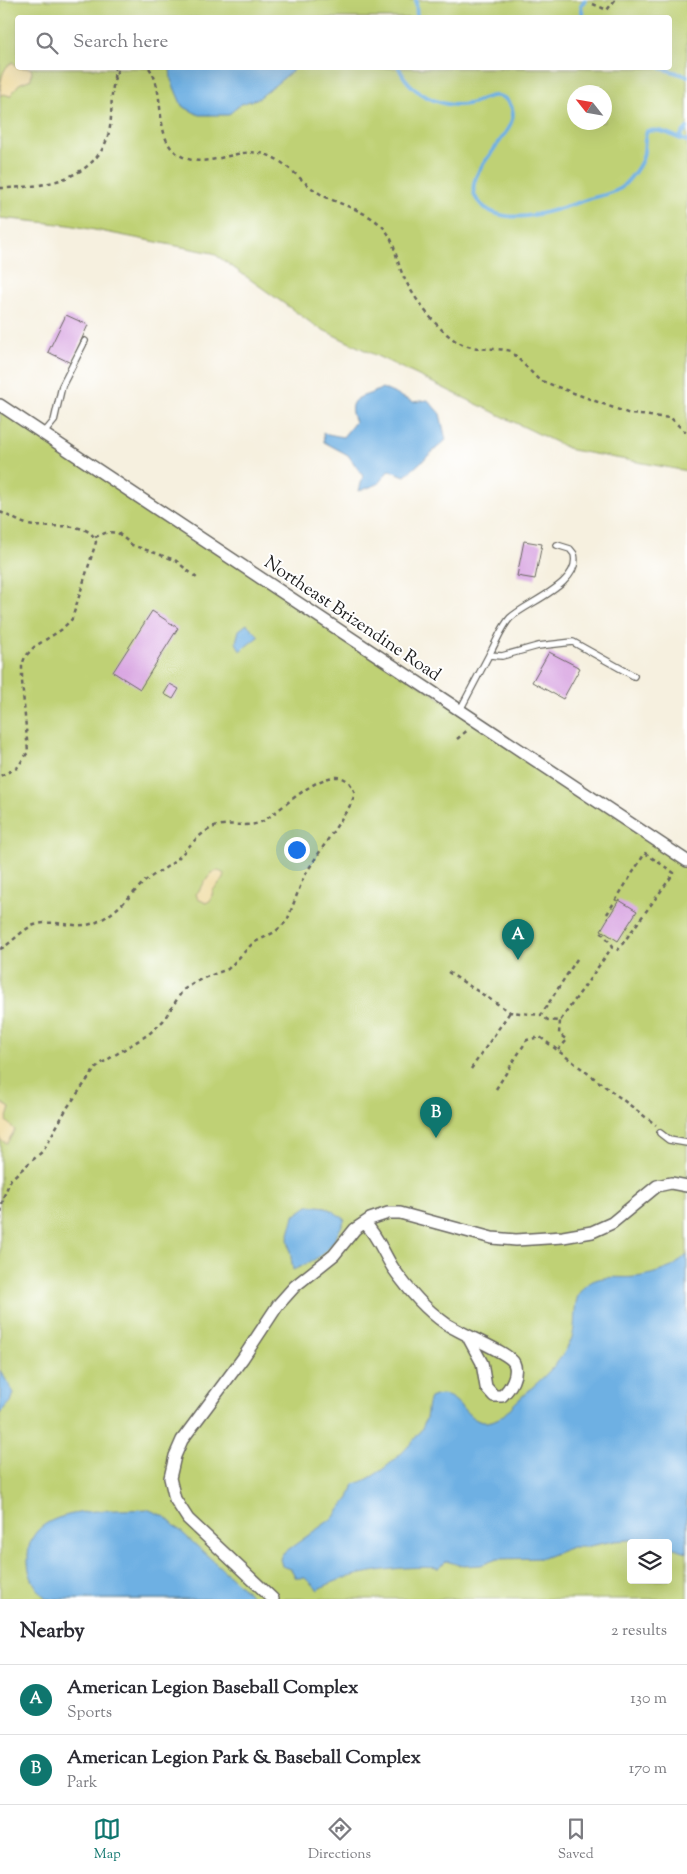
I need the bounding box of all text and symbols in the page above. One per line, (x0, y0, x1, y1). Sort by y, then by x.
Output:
search box (15, 15, 672, 70)
icon: search (33, 29, 61, 57)
text: Search here (73, 29, 168, 56)
north arrow (567, 85, 612, 130)
street label: Northeast Brizendine Road (258, 551, 445, 689)
your location (284, 837, 310, 863)
pin: A (502, 919, 534, 960)
pin: B (420, 1097, 452, 1138)
map controls (627, 1539, 672, 1584)
button: layers (627, 1539, 672, 1584)
text: Nearby (20, 1617, 85, 1647)
text: 2 results (611, 1620, 667, 1643)
text: American Legion Baseball Complex (67, 1675, 358, 1702)
text: A (30, 1688, 43, 1711)
text: 130 m (630, 1688, 667, 1711)
text: Sports (67, 1702, 112, 1725)
text: American Legion Park & Baseball Complex (67, 1745, 421, 1772)
text: B (31, 1758, 41, 1781)
text: 170 m (629, 1758, 667, 1781)
text: Park (67, 1772, 98, 1795)
tab: Map (93, 1815, 121, 1865)
tab: Directions (308, 1815, 371, 1865)
tab: Saved (558, 1815, 594, 1865)

